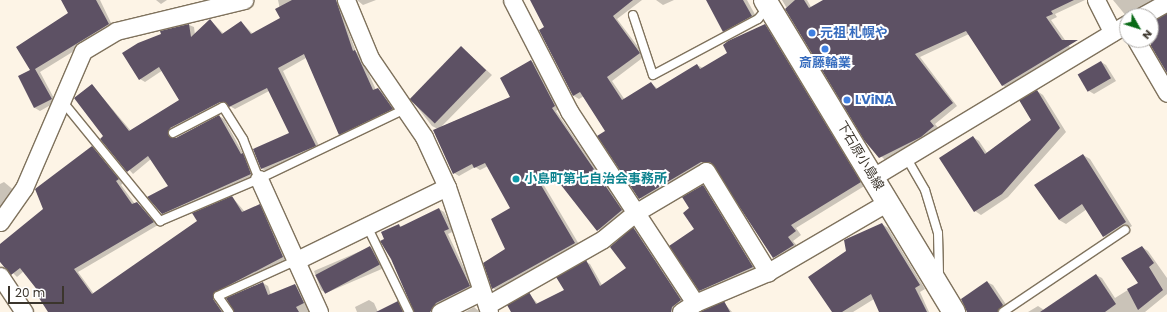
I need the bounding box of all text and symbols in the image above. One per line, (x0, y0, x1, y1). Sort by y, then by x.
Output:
north arrow (1119, 8, 1159, 48)
place label: 元祖 札幌や (820, 25, 888, 41)
text: N (1139, 27, 1156, 43)
marker: 元祖 札幌や (807, 28, 817, 38)
marker: 斎藤輪業 (820, 44, 830, 54)
place label: 斎藤輪業 (799, 55, 851, 71)
place label: LViNA (855, 92, 894, 108)
marker: LViNA (842, 95, 852, 105)
street label: 下石原小島線 (833, 119, 887, 193)
place label: 小島町第七自治会事務所 (524, 171, 667, 187)
marker: 小島町第七自治会事務所 (511, 174, 521, 184)
scale bar (10, 278, 66, 304)
text: 20 m (15, 284, 45, 301)

